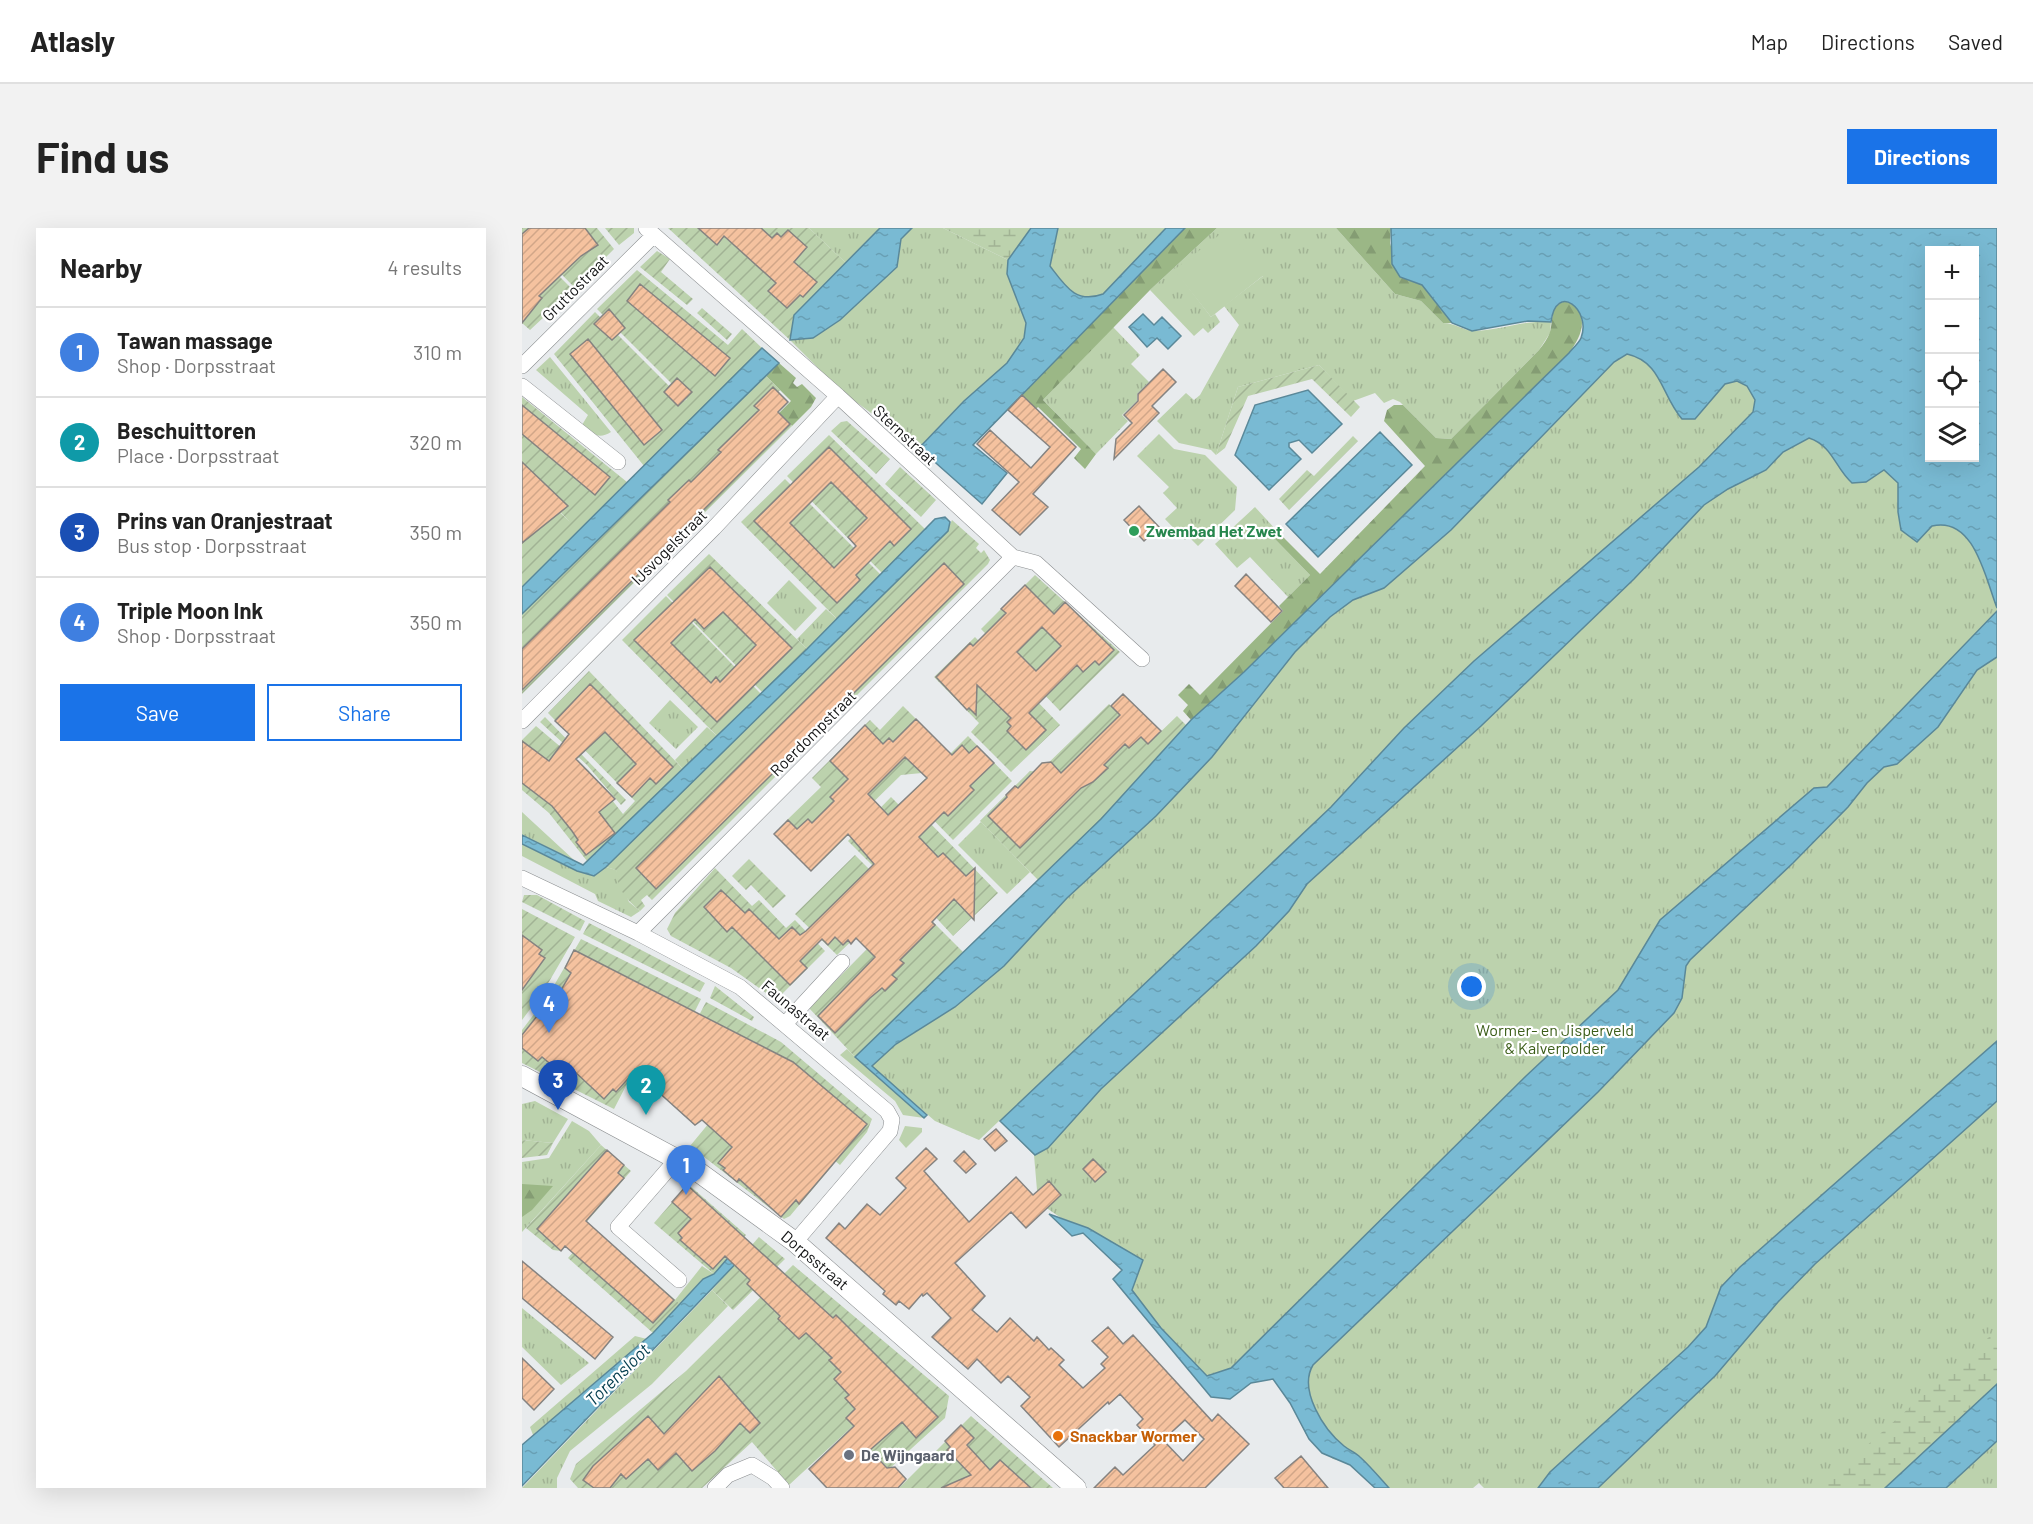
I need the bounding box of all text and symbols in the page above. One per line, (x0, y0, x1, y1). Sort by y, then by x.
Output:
text: Atlasly (30, 24, 115, 58)
text: Map (1751, 29, 1788, 54)
text: Directions (1821, 29, 1915, 54)
text: Saved (1948, 29, 2003, 54)
button: Directions (1847, 129, 1997, 184)
text: Find us (36, 131, 169, 181)
map controls (1925, 246, 1979, 462)
button: + (1925, 246, 1979, 300)
street label: Gruttostraat (538, 251, 612, 325)
text: Nearby (60, 252, 142, 283)
text: 4 results (387, 255, 462, 279)
button: − (1925, 300, 1979, 354)
text: Tawan massage (117, 327, 273, 353)
text: 1 (76, 340, 83, 364)
text: 310 m (413, 340, 462, 364)
text: Shop · Dorpsstraat (117, 353, 276, 377)
button: locate (1925, 354, 1979, 408)
street label: Sternstraat (870, 401, 941, 469)
button: layers (1925, 408, 1979, 462)
text: Beschuittoren (117, 417, 256, 443)
text: 2 (74, 430, 85, 454)
text: 320 m (409, 430, 462, 454)
text: Place · Dorpsstraat (117, 443, 280, 467)
street label: IJsvogelstraat (627, 505, 710, 588)
text: Prins van Oranjestraat (117, 507, 333, 533)
text: 3 (74, 520, 85, 544)
text: 350 m (410, 520, 462, 544)
place label: Zwembad Het Zwet (1146, 521, 1282, 540)
marker: Zwembad Het Zwet (1127, 524, 1141, 538)
text: Bus stop · Dorpsstraat (117, 533, 307, 557)
text: Triple Moon Ink (117, 597, 263, 623)
text: 4 (73, 610, 86, 634)
text: 350 m (410, 610, 462, 634)
text: Shop · Dorpsstraat (117, 623, 276, 647)
button: Save (60, 684, 255, 741)
button: Share (267, 684, 462, 741)
street label: Roerdompstraat (766, 686, 860, 780)
your location (1457, 972, 1486, 1001)
street label: Faunastraat (758, 975, 834, 1044)
pin: 4 (530, 984, 568, 1033)
park label: Wormer- en Jisperveld & Kalverpolder (1476, 1020, 1634, 1057)
pin: 3 (538, 1060, 578, 1110)
pin: 2 (626, 1066, 666, 1115)
pin: 1 (666, 1146, 706, 1195)
street label: Dorpsstraat (778, 1226, 853, 1293)
water label: Torensloot (581, 1338, 655, 1410)
place label: Snackbar Wormer (1070, 1426, 1197, 1445)
marker: Snackbar Wormer (1051, 1429, 1065, 1443)
place label: De Wijngaard (861, 1445, 955, 1464)
marker: De Wijngaard (842, 1448, 856, 1462)

